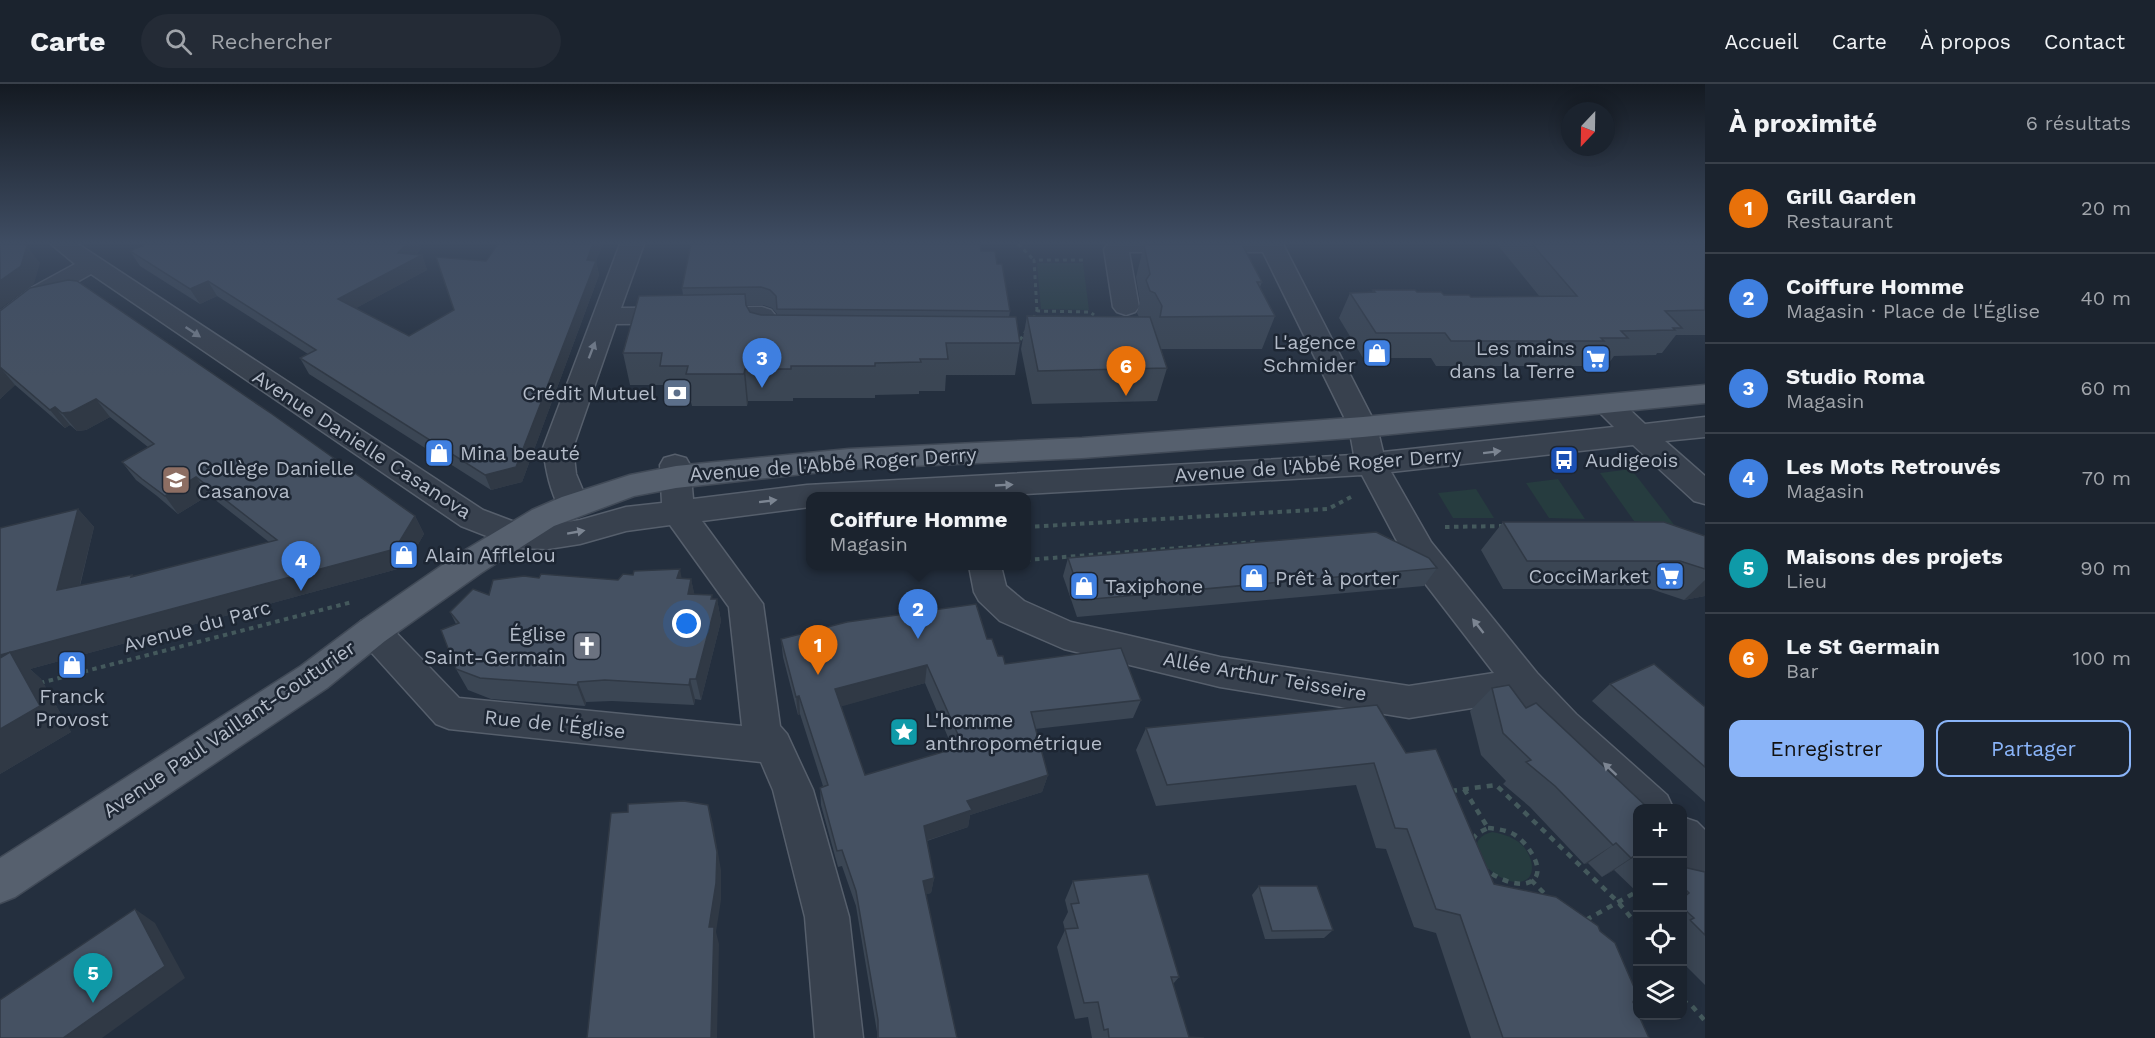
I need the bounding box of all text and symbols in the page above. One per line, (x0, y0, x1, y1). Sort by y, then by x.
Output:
search box (141, 14, 561, 68)
text: Carte (30, 25, 105, 58)
icon: search (162, 25, 195, 58)
text: Rechercher (210, 29, 332, 54)
text: Accueil (1724, 29, 1799, 54)
text: Carte (1832, 29, 1887, 54)
text: À propos (1920, 29, 2011, 54)
text: Contact (2044, 29, 2125, 54)
north arrow (1561, 102, 1615, 156)
text: À proximité (1729, 108, 1877, 138)
text: 6 résultats (2026, 111, 2131, 135)
text: Grill Garden (1786, 184, 1916, 209)
text: 1 (1744, 196, 1753, 220)
text: 20 m (2081, 196, 2131, 220)
text: Restaurant (1786, 209, 1893, 233)
text: Coiffure Homme (1786, 274, 1964, 299)
text: 2 (1743, 286, 1754, 310)
text: 40 m (2080, 286, 2131, 310)
text: Magasin · Place de l'Église (1786, 299, 2040, 323)
one-way arrow (185, 326, 201, 337)
place label: L'agence Schmider (1263, 330, 1356, 377)
place label: Les mains dans la Terre (1449, 336, 1575, 383)
shop icon: L'agence Schmider (1361, 337, 1393, 369)
pin: 3 (742, 338, 782, 388)
one-way arrow (588, 341, 598, 359)
supermarket icon: Les mains dans la Terre (1580, 343, 1612, 375)
pin: 6 (1106, 346, 1146, 396)
street label: Avenue Danielle Casanova (248, 364, 476, 524)
text: Studio Roma (1786, 364, 1925, 389)
text: 3 (1743, 376, 1754, 400)
text: 60 m (2081, 376, 2131, 400)
bank icon: Crédit Mutuel (661, 377, 693, 409)
place label: Crédit Mutuel (522, 381, 656, 405)
text: Magasin (1786, 389, 1864, 413)
shop icon: Mina beauté (423, 437, 455, 469)
place label: Mina beauté (460, 441, 580, 465)
street label: Avenue de l'Abbé Roger Derry (689, 442, 978, 486)
street label: Avenue de l'Abbé Roger Derry (1174, 443, 1463, 487)
bus stop icon: Audigeois (1548, 444, 1580, 476)
one-way arrow (1483, 447, 1502, 456)
place label: Audigeois (1585, 448, 1678, 472)
text: Les Mots Retrouvés (1786, 454, 2001, 479)
place label: Collège Danielle Casanova (197, 456, 354, 503)
school or university icon: Collège Danielle Casanova (160, 464, 192, 496)
text: 4 (1742, 466, 1755, 490)
text: 70 m (2082, 466, 2131, 490)
text: Magasin (1786, 479, 1864, 503)
one-way arrow (995, 480, 1014, 489)
popup (806, 492, 1031, 570)
one-way arrow (758, 496, 777, 506)
text: Coiffure Homme (829, 507, 1008, 532)
one-way arrow (566, 528, 585, 537)
text: Magasin (829, 532, 908, 556)
shop icon: Alain Afflelou (388, 539, 420, 571)
pin: 4 (282, 542, 320, 591)
place label: Alain Afflelou (425, 543, 556, 567)
text: Maisons des projets (1786, 544, 2003, 569)
text: 5 (1743, 556, 1754, 580)
text: 90 m (2080, 556, 2131, 580)
supermarket icon: CocciMarket (1654, 560, 1686, 592)
shop icon: Prêt à porter (1238, 562, 1270, 594)
place label: CocciMarket (1529, 564, 1650, 588)
place label: Prêt à porter (1275, 566, 1399, 590)
text: Lieu (1786, 569, 1827, 593)
shop icon: Taxiphone (1068, 570, 1100, 602)
place label: Taxiphone (1105, 574, 1203, 598)
pin: 2 (898, 590, 938, 639)
street label: Avenue du Parc (121, 595, 273, 657)
your location (672, 609, 701, 638)
one-way arrow (1472, 618, 1484, 633)
place label: Église Saint-Germain (424, 622, 566, 669)
pin: 1 (798, 626, 838, 675)
church icon: Église Saint-Germain (571, 630, 603, 662)
text: Le St Germain (1786, 634, 1940, 659)
street label: Avenue Paul Vaillant-Couturier (98, 635, 360, 823)
street label: Allée Arthur Teisseire (1161, 646, 1369, 706)
text: 6 (1742, 646, 1755, 670)
text: 100 m (2072, 646, 2131, 670)
shop icon: Franck Provost (56, 649, 88, 681)
text: Bar (1786, 659, 1819, 683)
place label: Franck Provost (35, 684, 109, 731)
street label: Rue de l'Église (483, 705, 627, 743)
place label: L'homme anthropométrique (925, 708, 1102, 755)
place icon: L'homme anthropométrique (888, 716, 920, 748)
button: Enregistrer (1729, 720, 1924, 777)
button: Partager (1936, 720, 2131, 777)
one-way arrow (1602, 762, 1617, 776)
map controls (1633, 804, 1687, 1020)
button: + (1633, 804, 1687, 858)
button: − (1633, 858, 1687, 912)
button: locate (1633, 912, 1687, 966)
pin: 5 (74, 954, 112, 1003)
button: layers (1633, 966, 1687, 1020)

